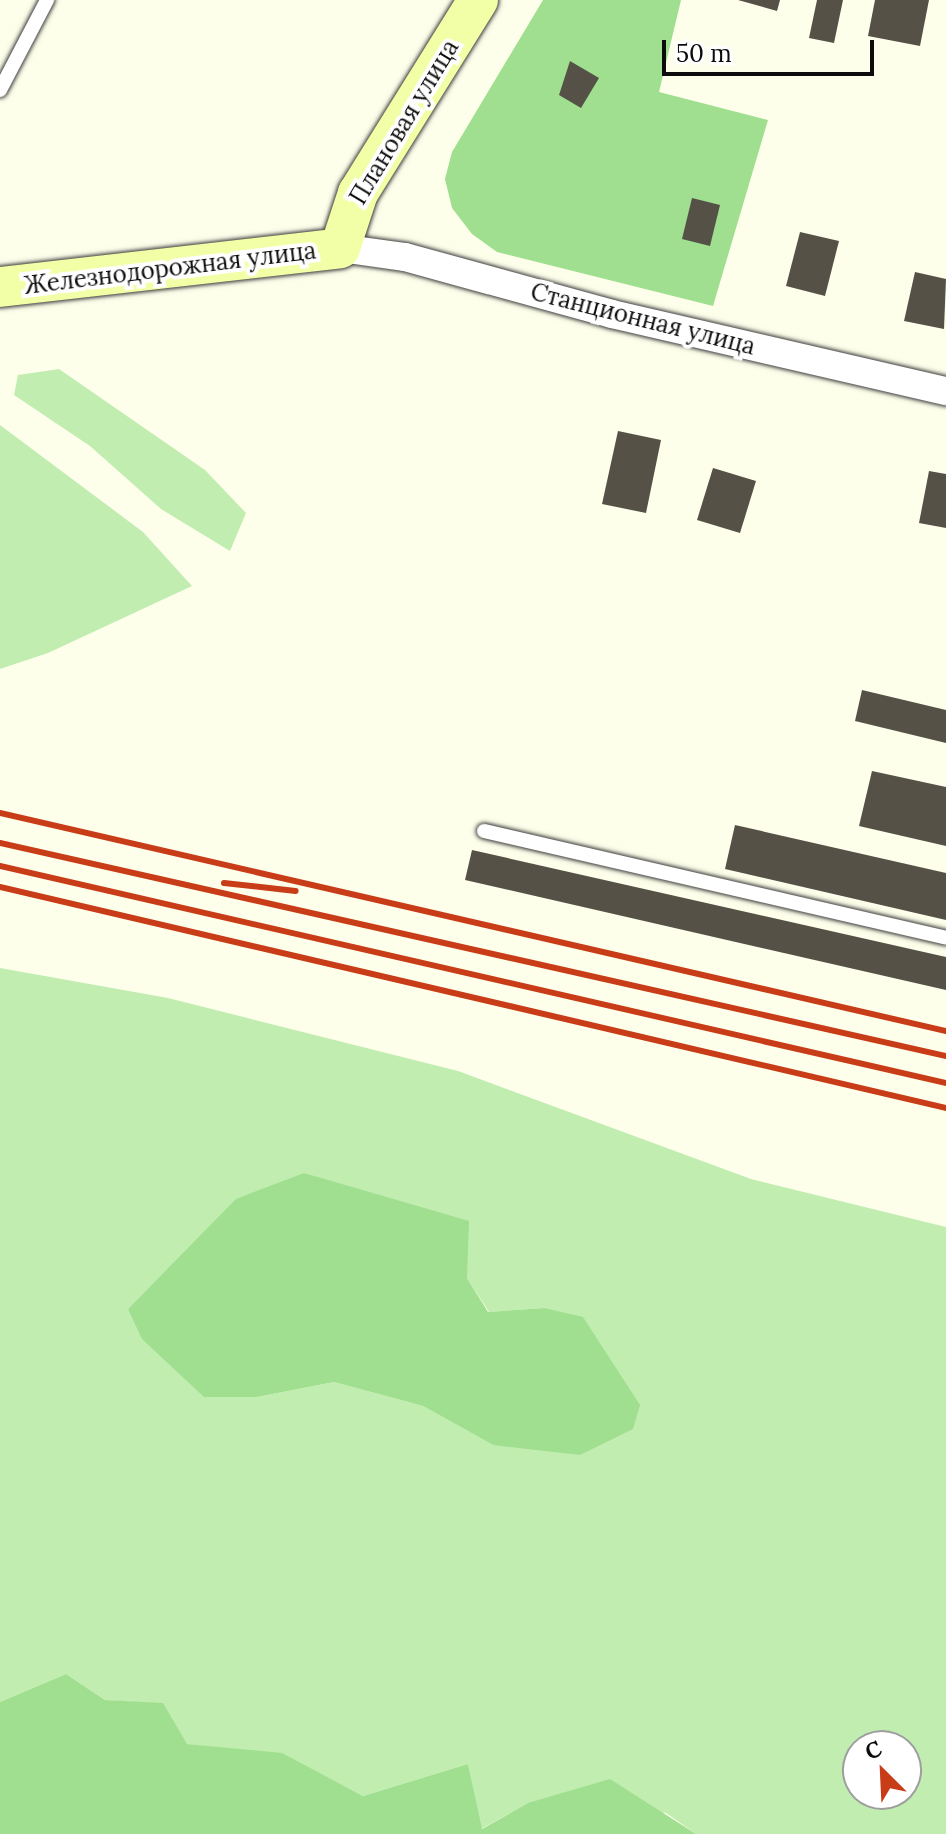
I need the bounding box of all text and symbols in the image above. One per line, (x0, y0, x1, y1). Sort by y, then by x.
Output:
scale bar (666, 24, 878, 74)
street label: Плановая улица (343, 34, 465, 210)
text: 50 m (676, 38, 732, 69)
street label: Железнодорожная улица (22, 236, 318, 300)
street label: Станционная улица (528, 277, 758, 361)
north arrow (842, 1730, 922, 1810)
text: С (860, 1734, 886, 1766)

